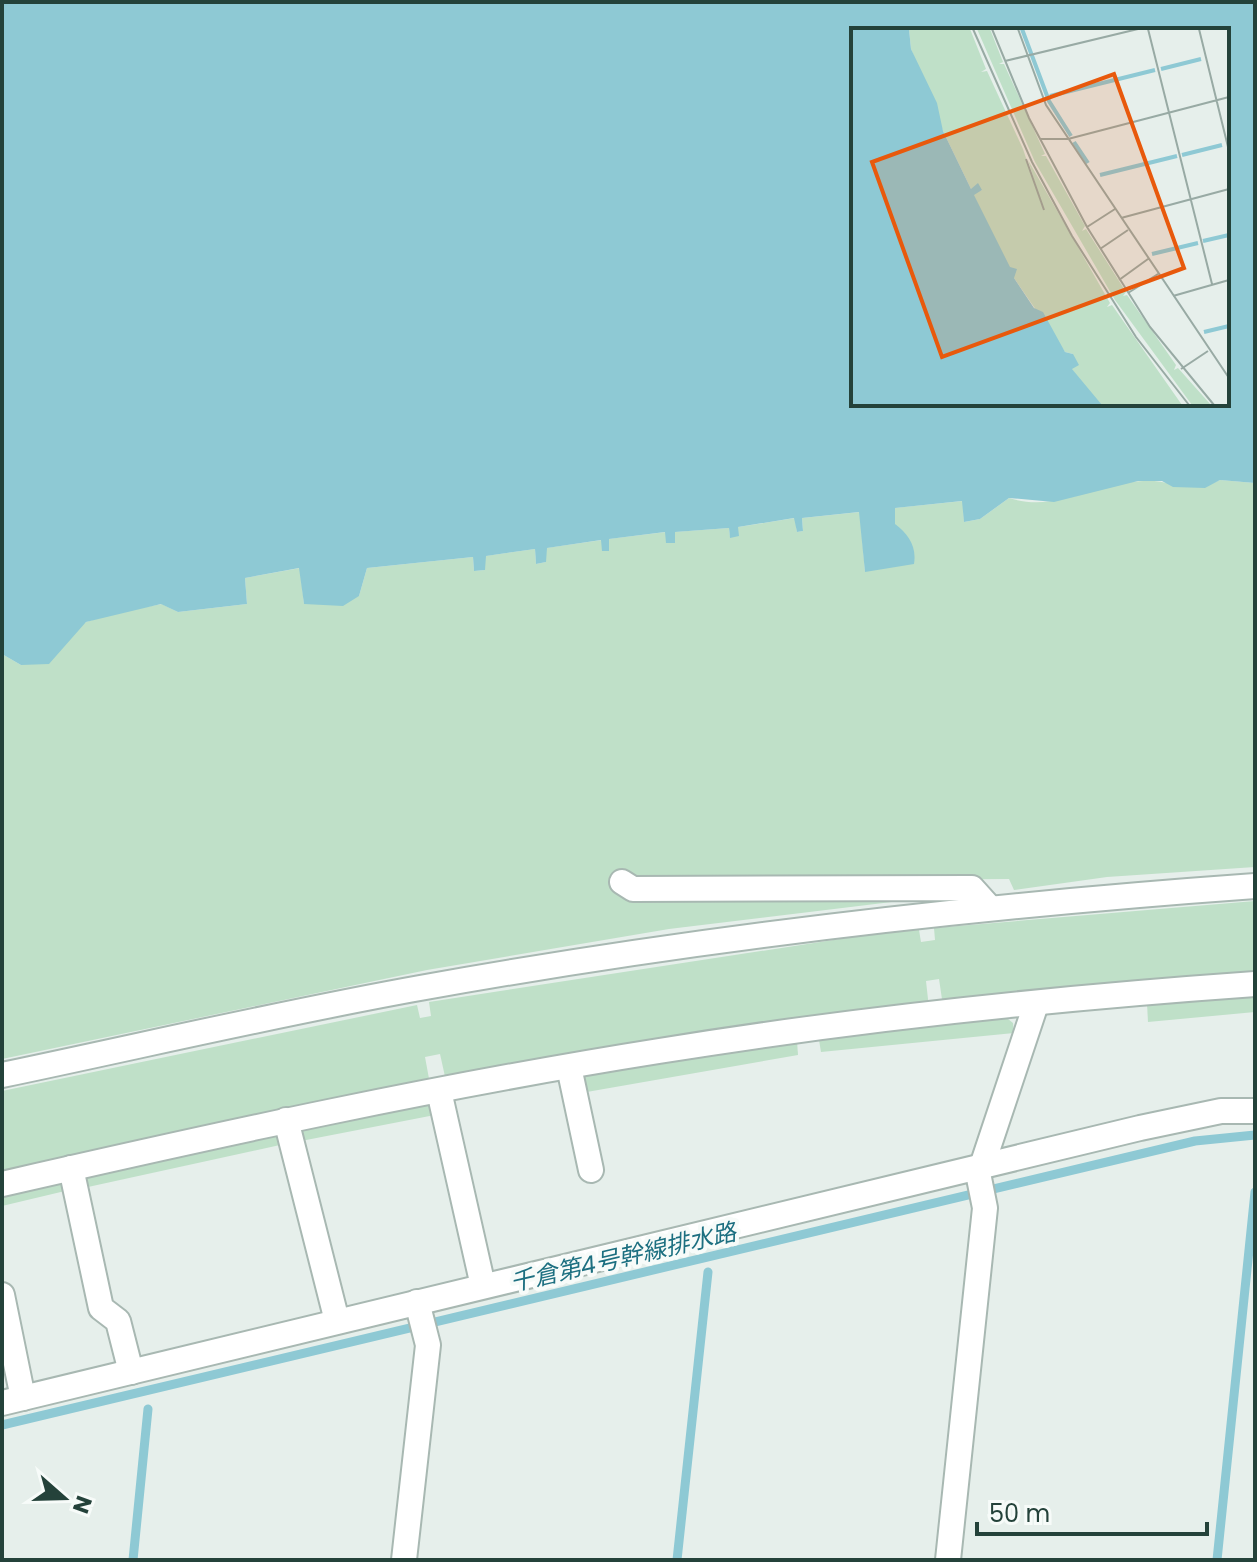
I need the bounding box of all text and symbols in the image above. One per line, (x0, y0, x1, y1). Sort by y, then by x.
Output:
inset map (851, 28, 1229, 406)
water label: 千倉第4号幹線排水路 (507, 1214, 741, 1299)
north arrow (24, 1458, 104, 1538)
scale bar (977, 1486, 1207, 1536)
text: N (65, 1492, 100, 1518)
text: 50 m (989, 1497, 1050, 1530)

